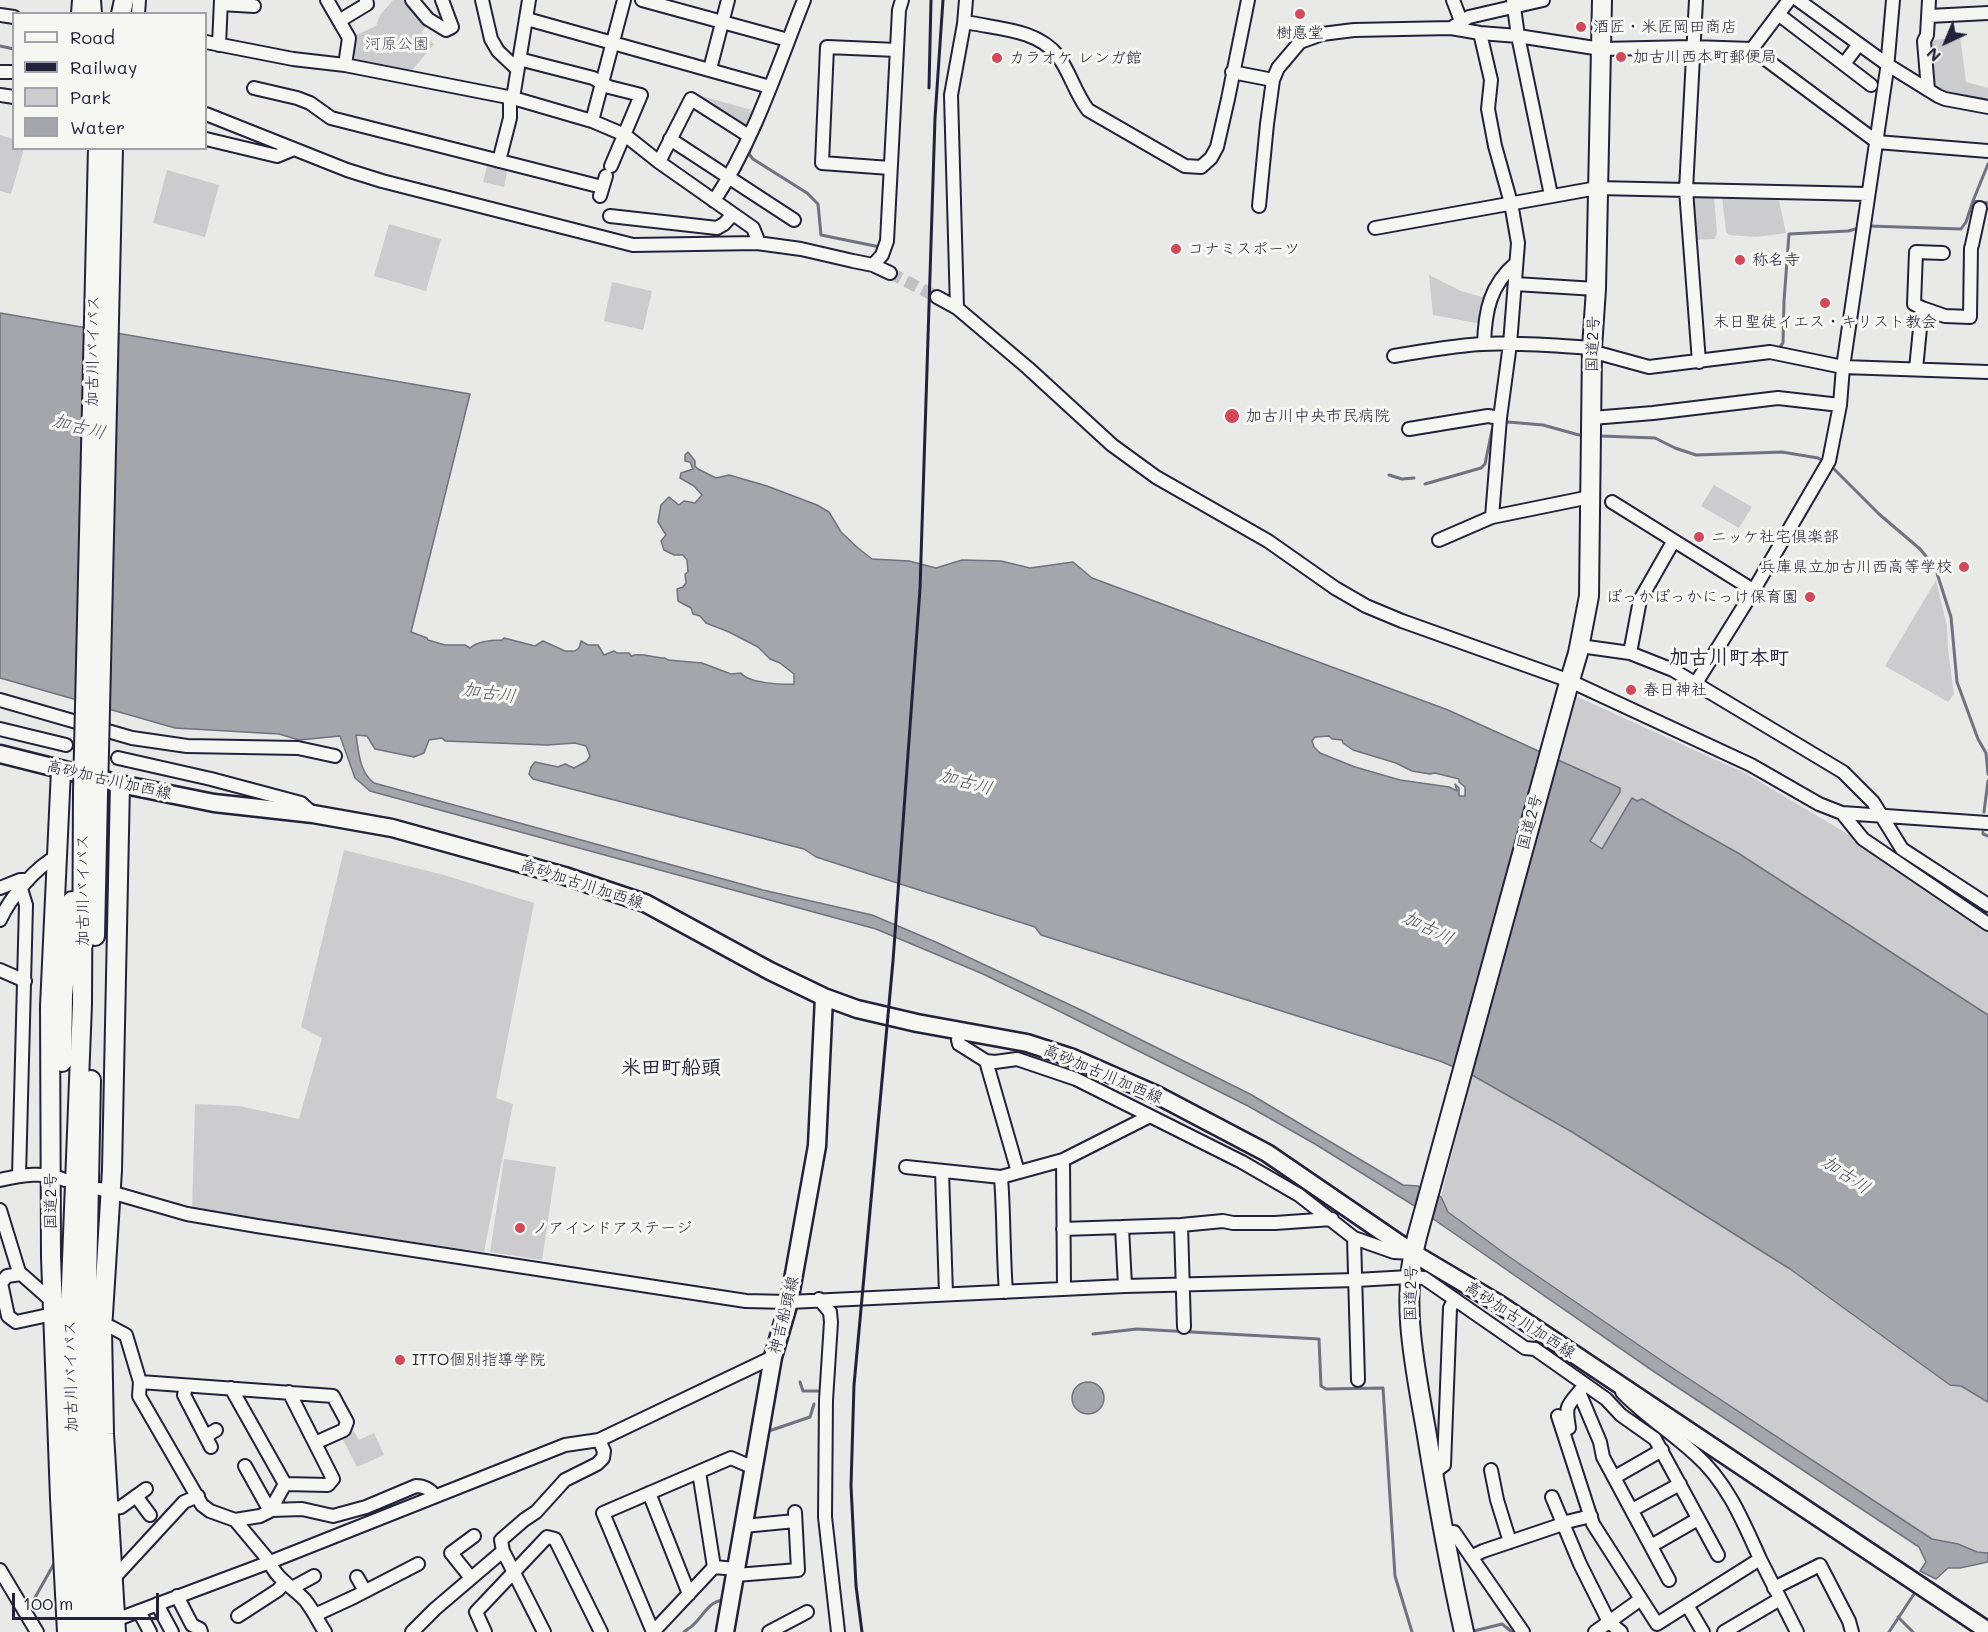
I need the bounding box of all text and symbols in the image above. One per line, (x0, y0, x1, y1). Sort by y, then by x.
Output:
marker: 樹悳堂 (1293, 7, 1307, 21)
legend (12, 12, 207, 150)
north arrow (1916, 12, 1976, 72)
place label: 酒匠・米匠岡田商店 (1593, 17, 1737, 37)
marker: 酒匠・米匠岡田商店 (1574, 20, 1588, 34)
place label: 樹悳堂 (1276, 23, 1324, 43)
text: Road (70, 25, 115, 49)
park label: 河原公園 (365, 34, 429, 54)
text: N (1921, 44, 1945, 67)
place label: 加古川西本町郵便局 (1633, 47, 1777, 67)
place label: カラオケ レンガ館 (1009, 48, 1142, 68)
marker: 加古川西本町郵便局 (1614, 50, 1628, 64)
marker: カラオケ レンガ館 (990, 51, 1004, 65)
text: Railway (70, 55, 137, 79)
text: Park (70, 85, 111, 109)
text: Water (70, 115, 125, 139)
place label: コナミスポーツ (1188, 239, 1300, 259)
marker: コナミスポーツ (1169, 242, 1183, 256)
place label: 称名寺 (1752, 250, 1800, 270)
marker: 称名寺 (1733, 253, 1747, 267)
street label: 加古川バイパス (82, 295, 104, 407)
marker: 末日聖徒イエス・キリスト教会 (1818, 296, 1832, 310)
place label: 末日聖徒イエス・キリスト教会 (1713, 312, 1937, 332)
street label: 国道2号 (1582, 315, 1604, 373)
place label: 加古川中央市民病院 (1246, 406, 1390, 426)
marker: 加古川中央市民病院 (1223, 407, 1241, 425)
water label: 加古川 (50, 410, 108, 444)
place label: ニッケ社宅倶楽部 (1711, 527, 1839, 547)
marker: ニッケ社宅倶楽部 (1692, 530, 1706, 544)
place label: 兵庫県立加古川西高等学校 (1760, 557, 1952, 577)
marker: 兵庫県立加古川西高等学校 (1957, 560, 1971, 574)
place label: ぽっかぽっかにっけ保育園 (1606, 587, 1798, 607)
marker: ぽっかぽっかにっけ保育園 (1803, 590, 1817, 604)
district label: 加古川町本町 (1669, 646, 1789, 670)
water label: 加古川 (461, 679, 517, 707)
place label: 春日神社 (1643, 680, 1707, 700)
marker: 春日神社 (1624, 683, 1638, 697)
street label: 高砂加古川加西線 (44, 756, 174, 804)
water label: 加古川 (937, 765, 995, 799)
street label: 国道2号 (1513, 792, 1547, 852)
street label: 加古川バイパス (73, 834, 93, 946)
street label: 高砂加古川加西線 (518, 855, 646, 913)
water label: 加古川 (1399, 906, 1457, 950)
street label: 高砂加古川加西線 (1040, 1040, 1166, 1108)
district label: 米田町船頭 (621, 1056, 721, 1080)
water label: 加古川 (1818, 1151, 1874, 1199)
street label: 国道2号 (41, 1173, 61, 1229)
place label: ノアインドアステージ (532, 1218, 692, 1238)
marker: ノアインドアステージ (513, 1221, 527, 1235)
street label: 国道2号 (1401, 1264, 1421, 1322)
street label: 神吉船頭線 (765, 1274, 803, 1356)
street label: 高砂加古川加西線 (1461, 1277, 1579, 1363)
street label: 加古川バイパス (60, 1320, 82, 1432)
place label: ITTO個別指導学院 (412, 1350, 546, 1370)
marker: ITTO個別指導学院 (393, 1353, 407, 1367)
scale bar (15, 1581, 162, 1619)
text: 100 m (23, 1591, 73, 1615)

